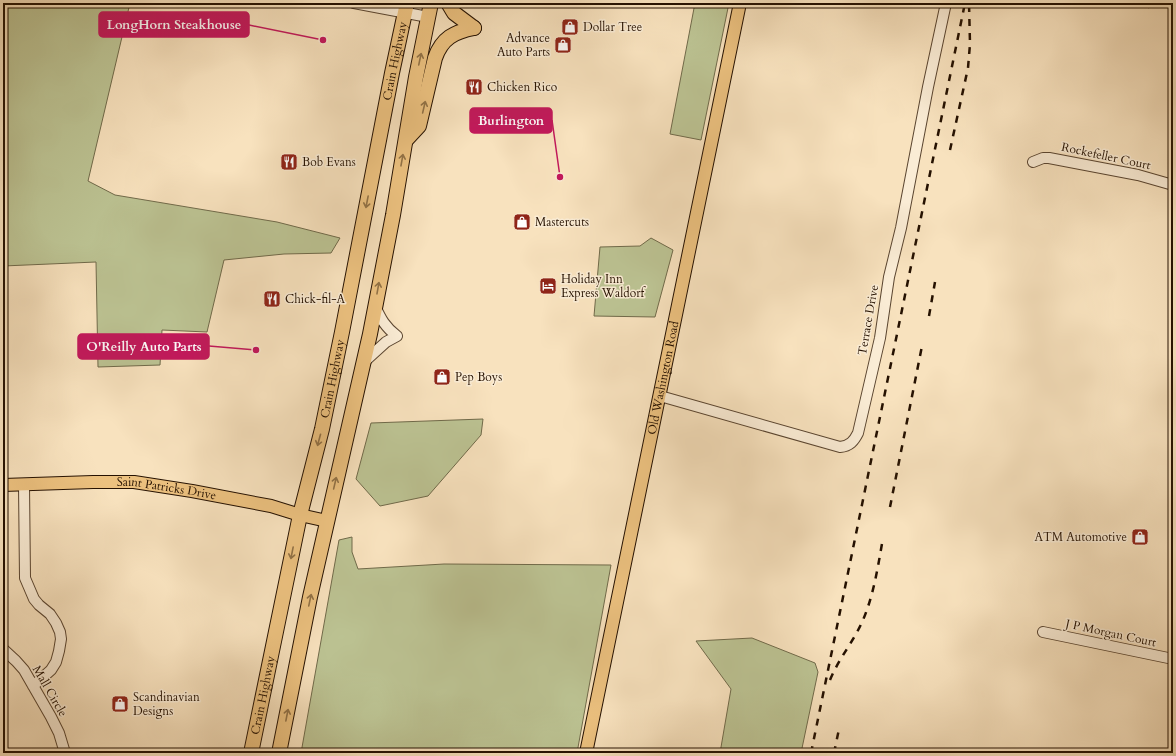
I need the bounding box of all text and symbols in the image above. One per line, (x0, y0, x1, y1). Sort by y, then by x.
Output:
callout: LongHorn Steakhouse (99, 12, 249, 37)
text: LongHorn Steakhouse (107, 16, 241, 34)
shop icon: Dollar Tree (560, 17, 580, 37)
street label: Crain Highway (379, 19, 411, 102)
place label: Dollar Tree (583, 19, 642, 35)
place label: Advance Auto Parts (497, 30, 550, 60)
shop icon: Advance Auto Parts (553, 35, 573, 55)
one-way arrow (416, 52, 424, 65)
restaurant icon: Chicken Rico (464, 77, 484, 97)
place label: Chicken Rico (487, 79, 558, 95)
one-way arrow (420, 101, 428, 114)
callout: Burlington (470, 108, 552, 133)
text: Burlington (478, 112, 545, 130)
street label: Rockefeller Court (1060, 139, 1152, 173)
restaurant icon: Bob Evans (279, 152, 299, 172)
place label: Bob Evans (302, 154, 356, 170)
one-way arrow (399, 154, 407, 167)
one-way arrow (363, 195, 371, 208)
shop icon: Mastercuts (512, 212, 532, 232)
place label: Mastercuts (535, 214, 589, 230)
place label: Holiday Inn Express Waldorf (561, 271, 647, 301)
hotel icon: Holiday Inn Express Waldorf (538, 276, 558, 296)
one-way arrow (375, 282, 383, 295)
street label: Terrace Drive (854, 283, 882, 357)
restaurant icon: Chick-fil-A (262, 289, 282, 309)
place label: Chick-fil-A (285, 291, 346, 307)
street label: Old Washington Road (644, 319, 683, 436)
callout: O'Reilly Auto Parts (78, 334, 209, 359)
street label: Crain Highway (316, 337, 348, 420)
text: O'Reilly Auto Parts (86, 338, 202, 356)
shop icon: Pep Boys (432, 367, 452, 387)
place label: Pep Boys (455, 369, 502, 385)
one-way arrow (314, 433, 322, 446)
street label: Saint Patricks Drive (117, 474, 218, 503)
one-way arrow (332, 477, 340, 490)
shop icon: ATM Automotive (1130, 527, 1150, 547)
place label: ATM Automotive (1034, 529, 1127, 545)
one-way arrow (287, 546, 295, 559)
one-way arrow (306, 594, 314, 607)
street label: J P Morgan Court (1062, 615, 1158, 650)
street label: Crain Highway (247, 654, 279, 736)
street label: Mall Circle (29, 662, 71, 720)
place label: Scandinavian Designs (133, 689, 200, 719)
shop icon: Scandinavian Designs (110, 694, 130, 714)
one-way arrow (283, 709, 291, 722)

